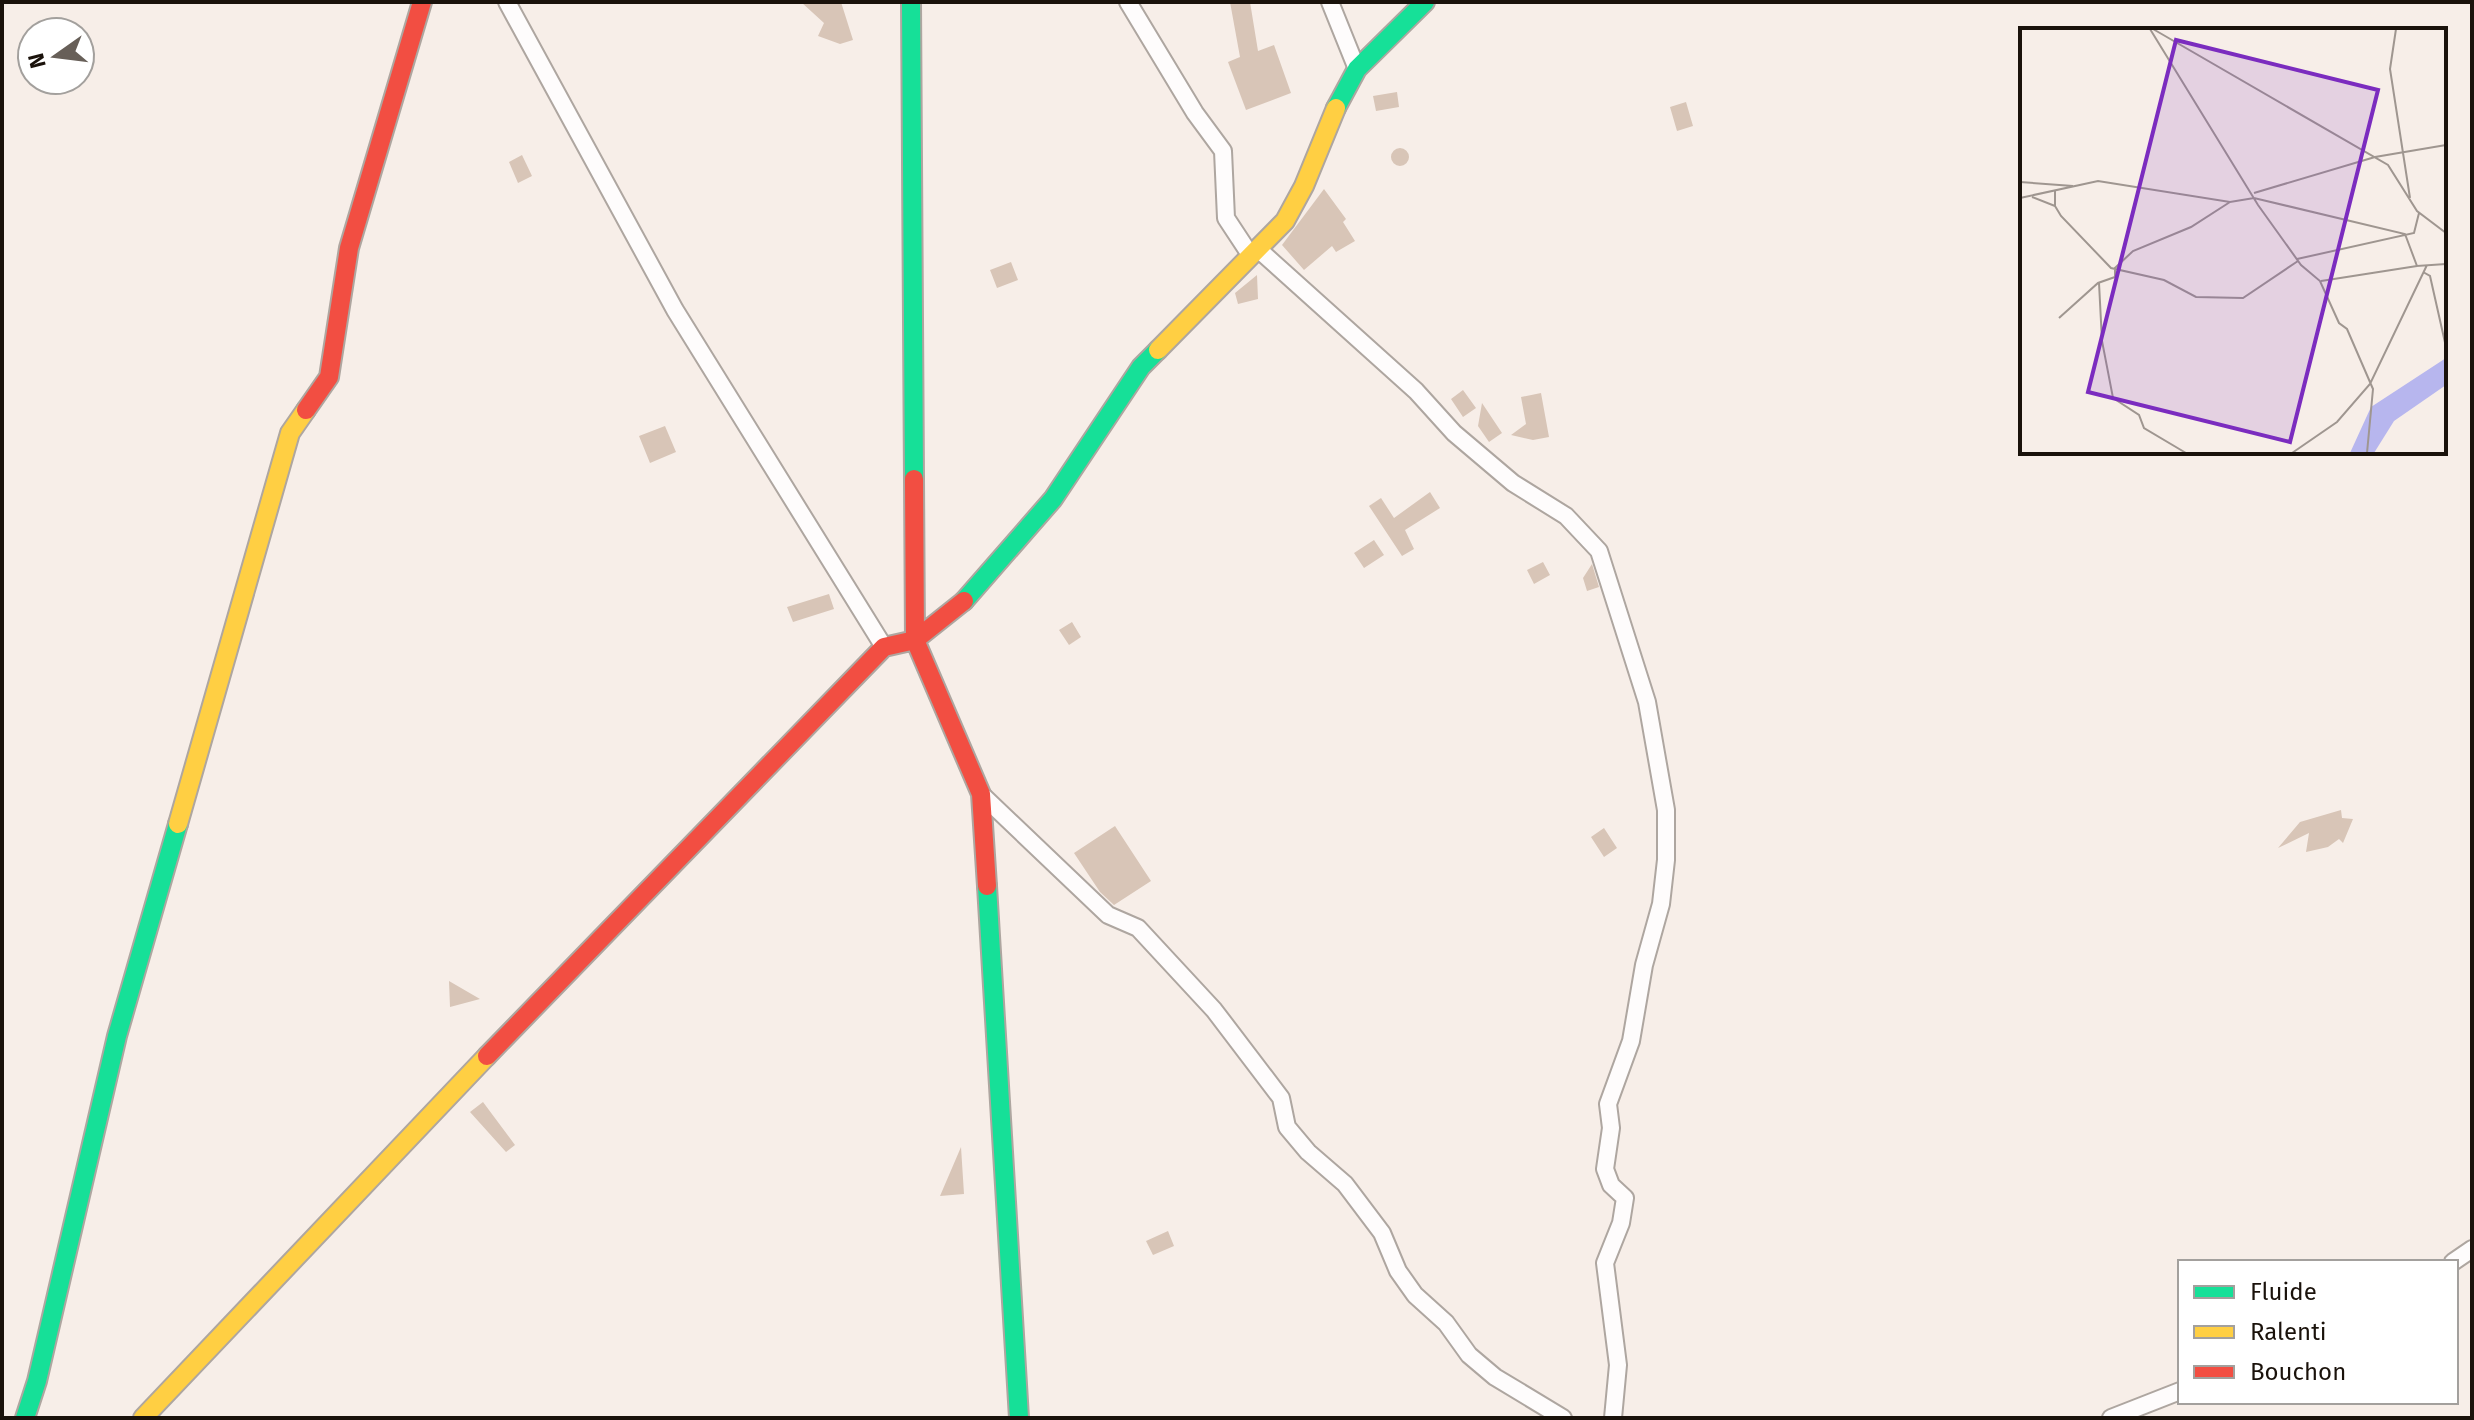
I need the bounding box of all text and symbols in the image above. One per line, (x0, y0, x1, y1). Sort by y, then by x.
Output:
north arrow (16, 16, 96, 96)
inset map (2020, 28, 2446, 454)
text: N (22, 50, 52, 71)
legend (2178, 1260, 2458, 1404)
text: Fluide (2250, 1278, 2317, 1306)
text: Ralenti (2250, 1318, 2327, 1346)
text: Bouchon (2250, 1358, 2346, 1386)

